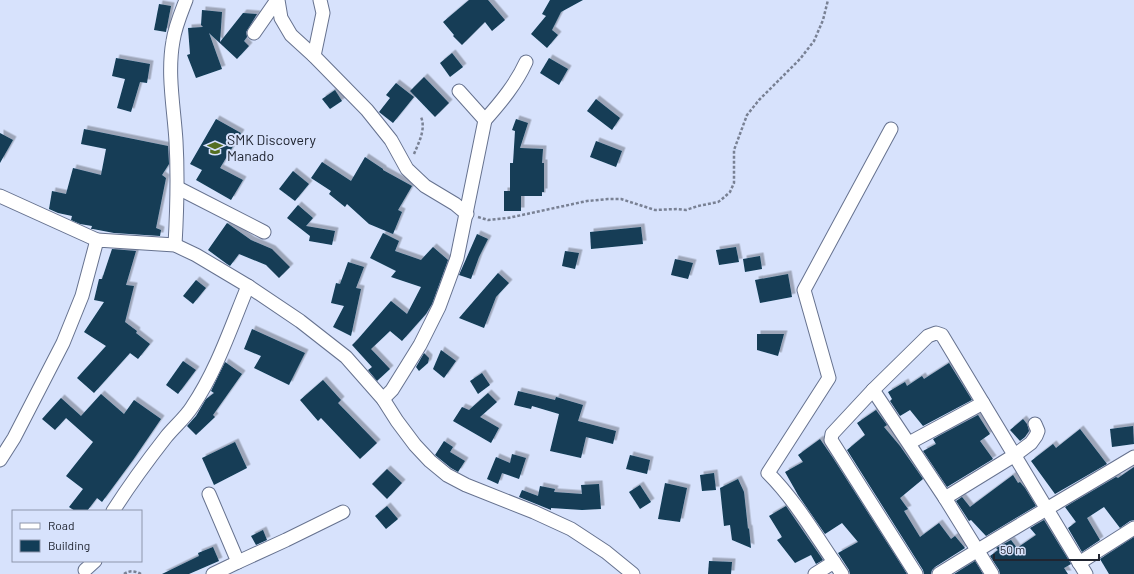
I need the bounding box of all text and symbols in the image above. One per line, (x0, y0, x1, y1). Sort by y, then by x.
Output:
place label: SMK Discovery Manado (227, 131, 316, 164)
school or university icon: SMK Discovery Manado (206, 139, 224, 157)
legend (12, 510, 142, 562)
text: Road (48, 518, 75, 532)
scale bar (994, 536, 1099, 562)
text: Building (48, 538, 90, 552)
text: 50 m (1000, 542, 1025, 556)

